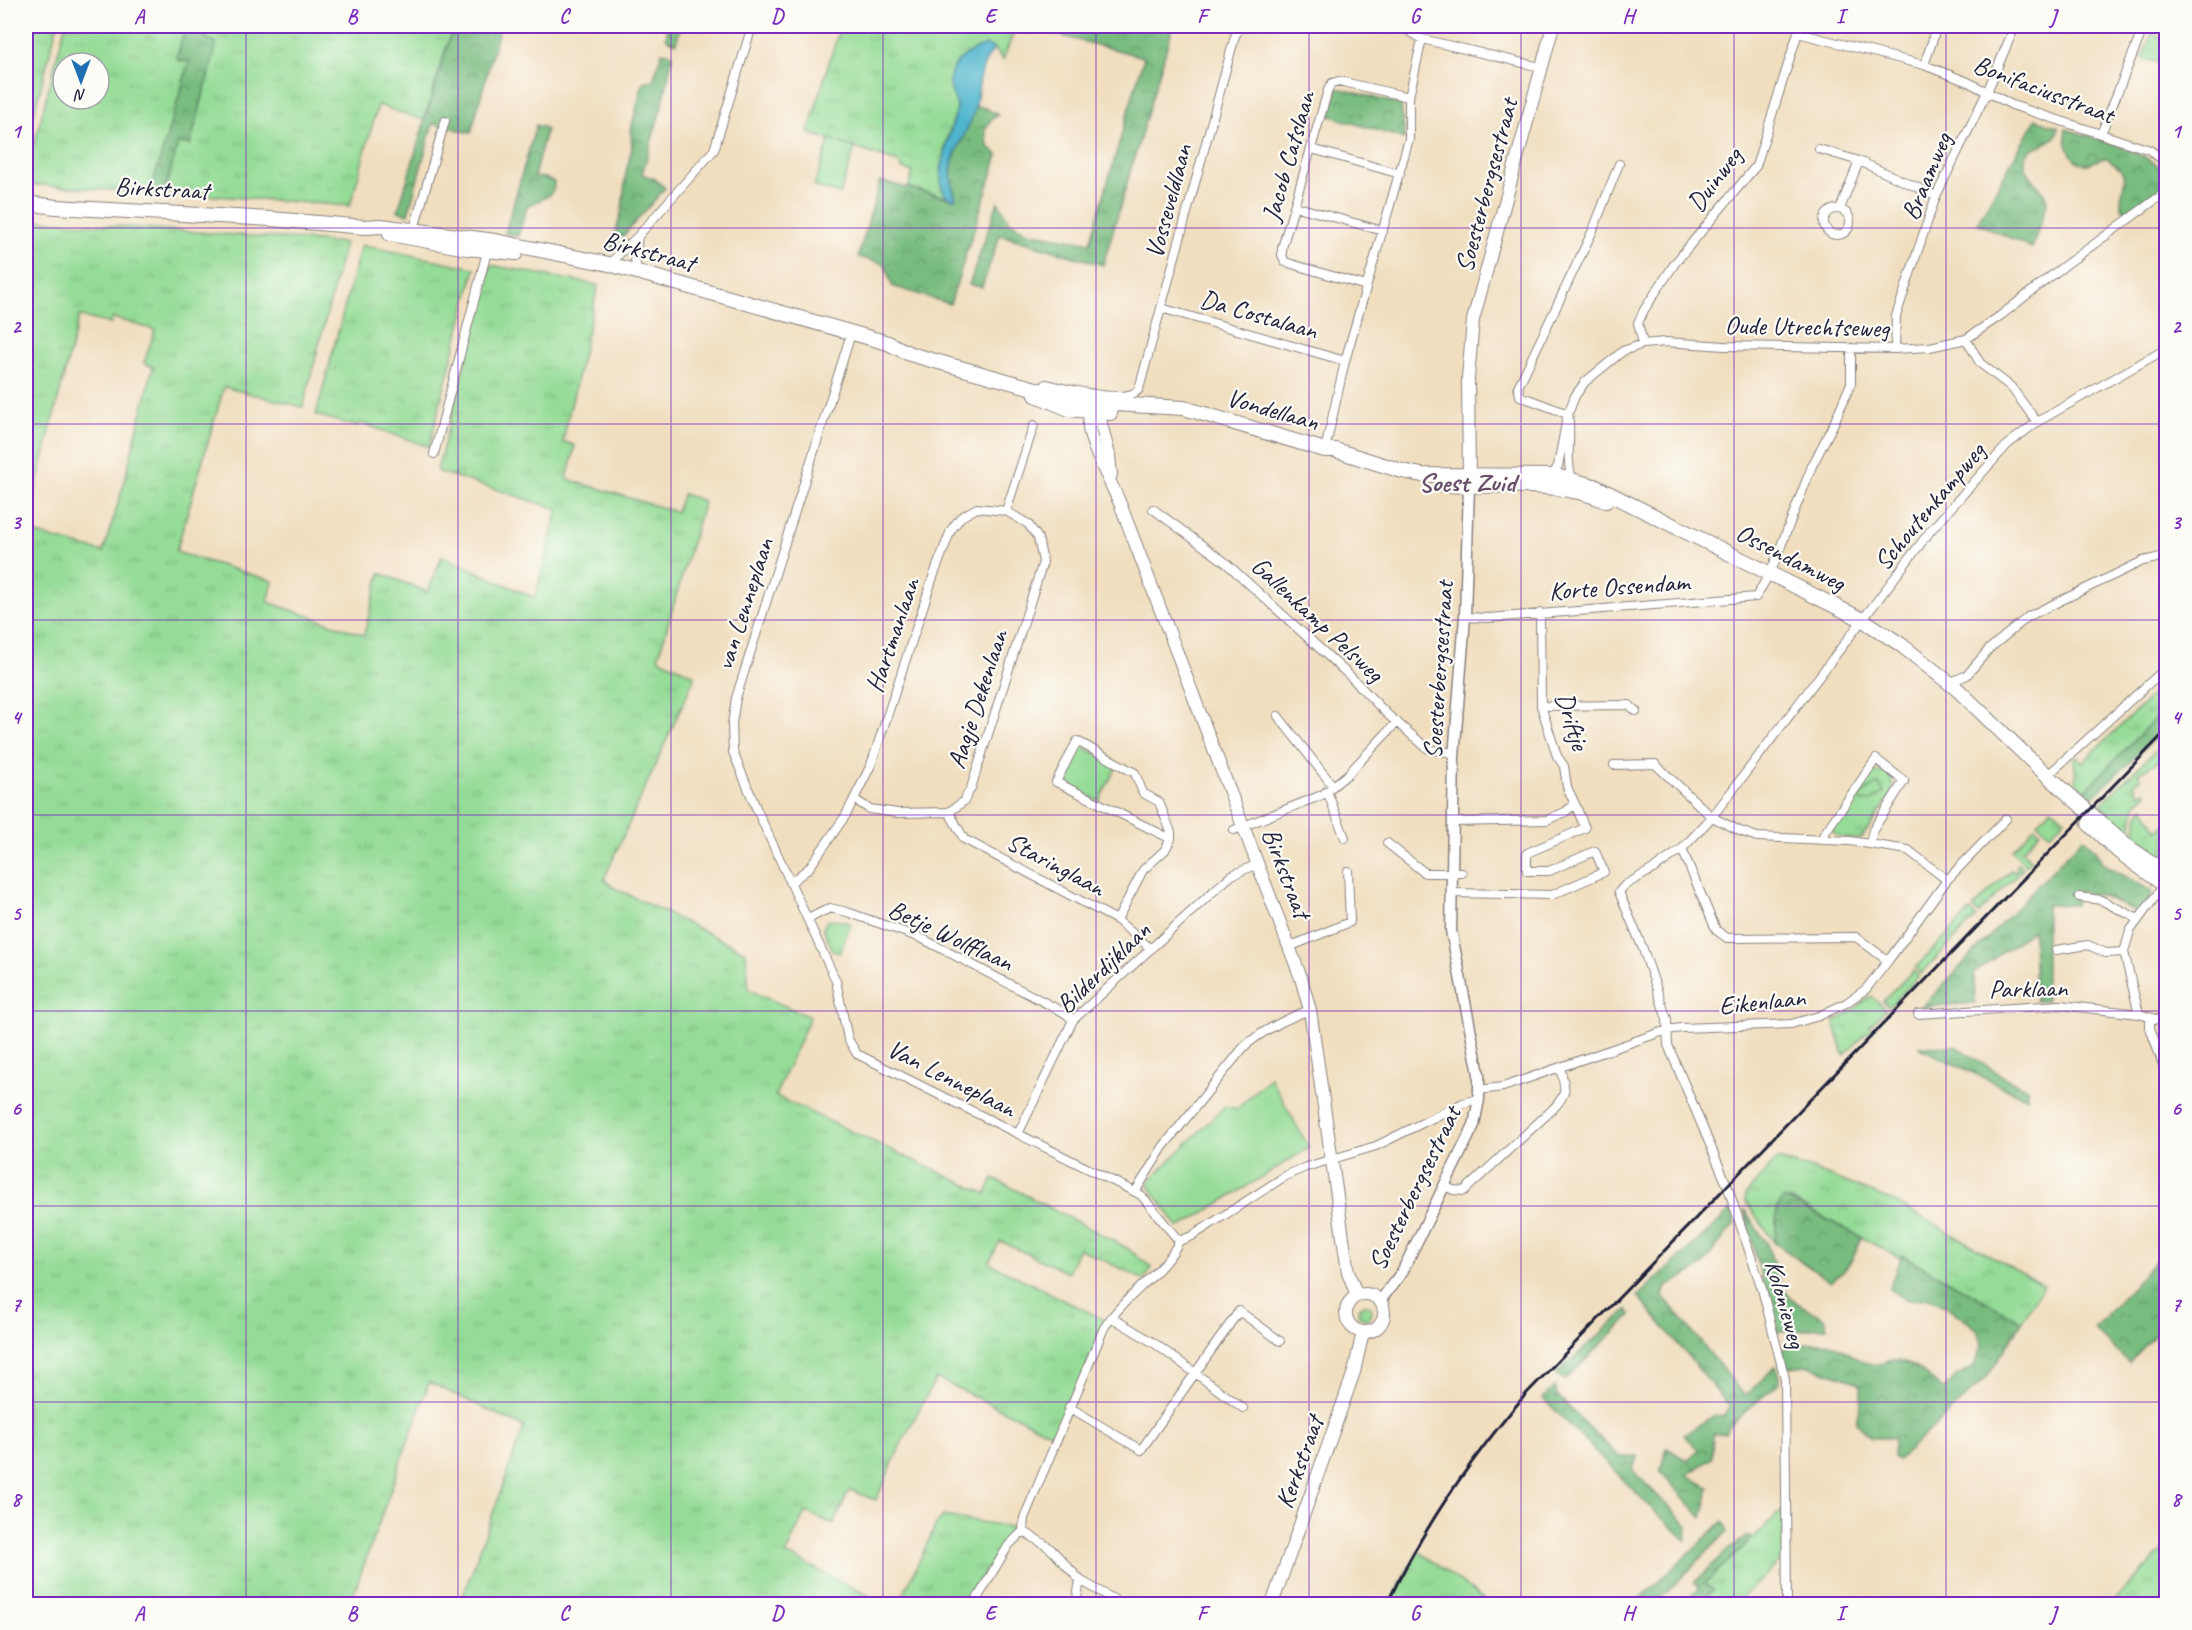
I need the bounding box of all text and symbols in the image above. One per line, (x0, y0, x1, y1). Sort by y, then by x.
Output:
text: A (134, 4, 146, 29)
text: B (347, 4, 359, 29)
text: C (559, 4, 571, 29)
text: D (771, 4, 785, 29)
text: E (985, 4, 999, 29)
text: F (1197, 4, 1211, 29)
text: G (1410, 4, 1423, 29)
text: H (1622, 4, 1637, 29)
text: I (1836, 4, 1849, 29)
text: J (2048, 4, 2060, 29)
street label: Bonifaciusstraat (1969, 48, 2121, 132)
north arrow (51, 51, 111, 111)
text: N (73, 85, 86, 105)
street label: Jacob Catslaan (1254, 86, 1323, 227)
street label: Soesterbergsestraat (1447, 92, 1526, 276)
text: 1 (12, 119, 23, 144)
text: 1 (2172, 119, 2183, 144)
street label: Braamweg (1893, 126, 1960, 225)
street label: Vosseveldlaan (1137, 139, 1200, 262)
street label: Duinweg (1679, 139, 1750, 218)
street label: Birkstraat (114, 170, 213, 208)
street label: Birkstraat (599, 223, 702, 280)
street label: Da Costalaan (1196, 282, 1323, 347)
street label: Oude Utrechtseweg (1724, 309, 1891, 344)
text: 2 (12, 314, 23, 339)
text: 2 (2172, 314, 2183, 339)
street label: Vondellaan (1223, 381, 1323, 438)
street label: Schoutenkampweg (1866, 434, 1994, 577)
district label: Soest Zuid (1418, 465, 1520, 499)
text: 3 (12, 510, 23, 535)
text: 3 (2172, 510, 2183, 535)
street label: Ossendamweg (1730, 516, 1853, 600)
street label: van Lenneplaan (708, 533, 782, 674)
street label: Gallenkamp Pelsweg (1244, 549, 1392, 691)
street label: Korte Ossendam (1548, 565, 1693, 608)
street label: Hartmanlaan (858, 572, 928, 697)
street label: Soesterbergsestraat (1416, 578, 1461, 760)
street label: Aagje Dekenlaan (940, 624, 1016, 773)
street label: Driftje (1548, 688, 1597, 755)
text: 4 (12, 705, 24, 730)
text: 4 (2172, 705, 2184, 730)
street label: Birkstraat (1254, 823, 1320, 926)
street label: Staringlaan (1001, 825, 1112, 905)
street label: Betje Wolfflaan (883, 892, 1020, 979)
text: 5 (12, 901, 23, 926)
text: 5 (2172, 901, 2183, 926)
street label: Bilderdijklaan (1049, 914, 1158, 1021)
street label: Parklaan (1989, 971, 2069, 1006)
street label: Eikenlaan (1717, 980, 1808, 1022)
street label: Van Lenneplaan (882, 1032, 1023, 1125)
text: 6 (11, 1096, 22, 1121)
text: 6 (2171, 1096, 2182, 1121)
street label: Soesterbergsestraat (1361, 1099, 1469, 1276)
street label: Kolonieweg (1757, 1256, 1814, 1354)
text: 7 (12, 1292, 23, 1317)
text: 7 (2172, 1292, 2183, 1317)
street label: Kerkstraat (1268, 1408, 1333, 1513)
text: 8 (12, 1487, 24, 1512)
text: 8 (2172, 1487, 2184, 1512)
text: A (134, 1601, 146, 1626)
text: B (347, 1601, 359, 1626)
text: C (559, 1601, 571, 1626)
text: D (771, 1601, 785, 1626)
text: E (985, 1601, 999, 1626)
text: F (1197, 1601, 1211, 1626)
text: G (1410, 1601, 1423, 1626)
text: H (1622, 1601, 1637, 1626)
text: I (1836, 1601, 1849, 1626)
text: J (2048, 1601, 2060, 1626)

